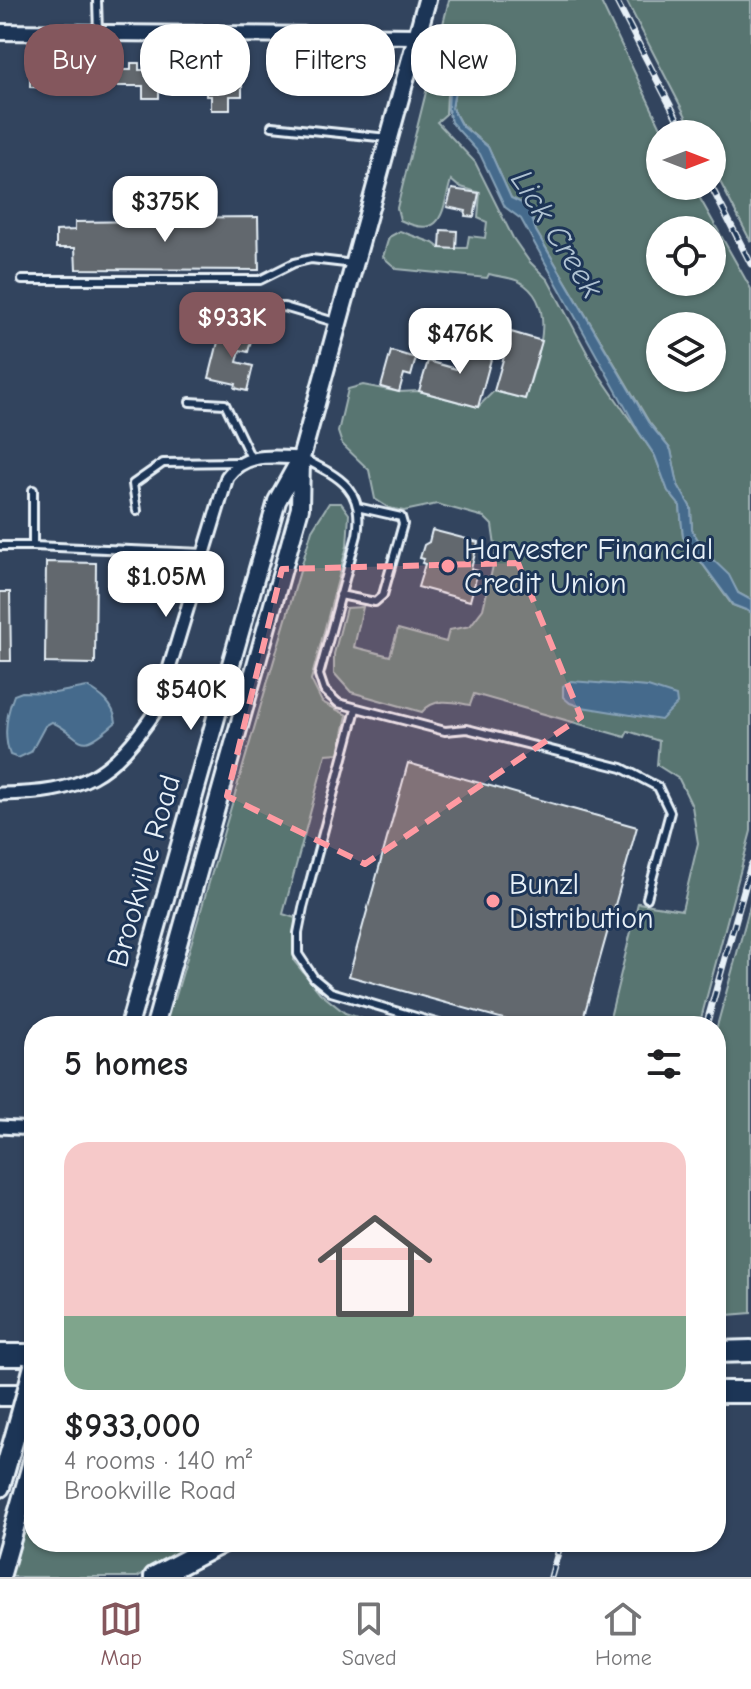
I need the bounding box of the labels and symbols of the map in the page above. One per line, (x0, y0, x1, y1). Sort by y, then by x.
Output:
north arrow (646, 120, 726, 200)
water label: Lick Creek (503, 163, 611, 305)
pin: $375K (109, 176, 221, 244)
pin: $933K (176, 292, 288, 360)
pin: $476K (404, 308, 516, 376)
place label: Harvester Financial Credit Union (464, 532, 713, 601)
pin: $1.05M (101, 551, 231, 619)
marker: Harvester Financial Credit Union (439, 557, 457, 575)
pin: $540K (135, 664, 247, 732)
street label: Brookville Road (100, 771, 188, 971)
place label: Bunzl Distribution (509, 867, 654, 936)
marker: Bunzl Distribution (484, 892, 502, 910)

